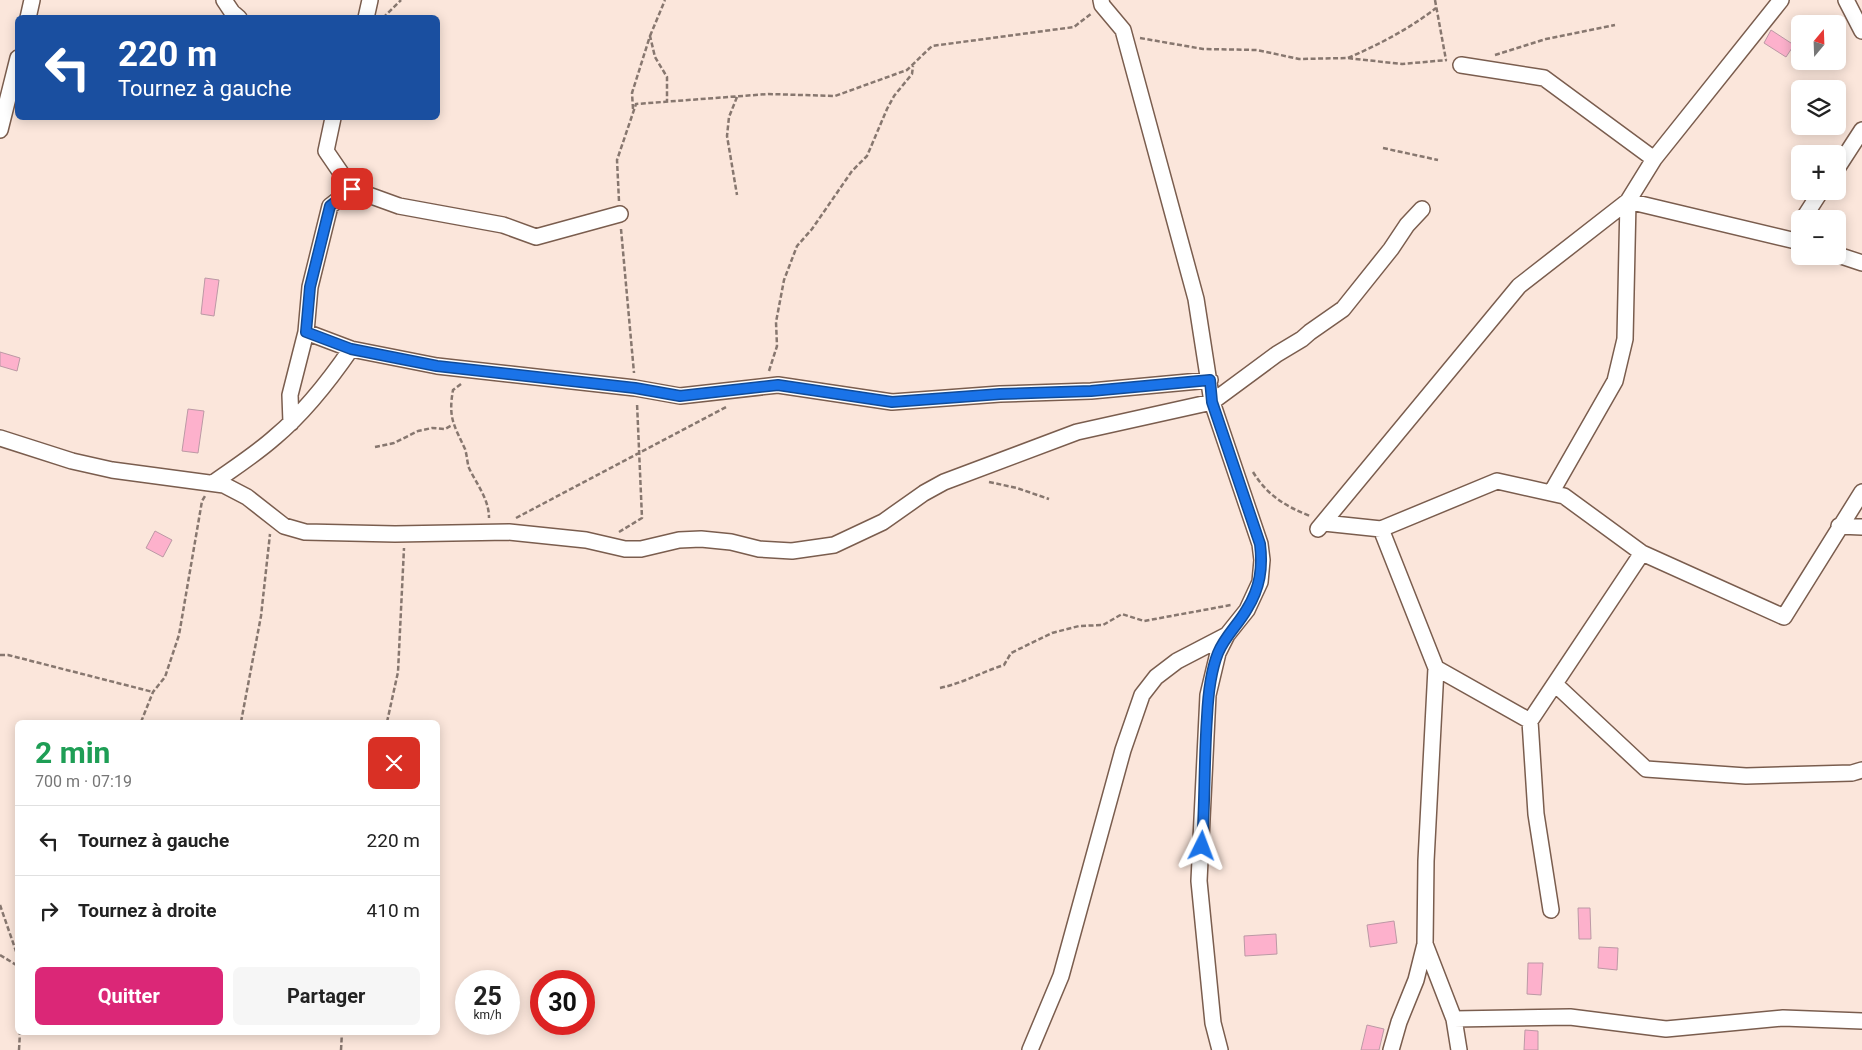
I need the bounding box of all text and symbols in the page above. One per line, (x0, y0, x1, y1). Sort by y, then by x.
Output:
north arrow (1791, 15, 1846, 70)
map controls (1791, 15, 1846, 265)
text: 220 m (118, 34, 217, 75)
icon: left (35, 35, 100, 100)
text: Tournez à gauche (118, 76, 292, 101)
button: layers (1791, 80, 1846, 135)
button: + (1791, 145, 1846, 200)
pin (331, 168, 373, 210)
icon: arrive (338, 175, 366, 203)
button: − (1791, 210, 1846, 265)
text: 2 min (35, 735, 110, 770)
button: close (368, 737, 420, 789)
text: 700 m · 07:19 (35, 772, 132, 791)
position arrow (1175, 819, 1227, 871)
icon: left (35, 827, 63, 855)
text: Tournez à gauche (78, 829, 229, 852)
text: 220 m (367, 829, 420, 852)
icon: right (35, 897, 63, 925)
text: Tournez à droite (78, 899, 217, 922)
text: 410 m (367, 899, 420, 922)
button: Quitter (35, 967, 223, 1025)
button: Partager (233, 967, 420, 1025)
speed limit sign: 30 (530, 970, 595, 1035)
text: 25 (473, 982, 502, 1011)
text: km/h (473, 1008, 502, 1022)

